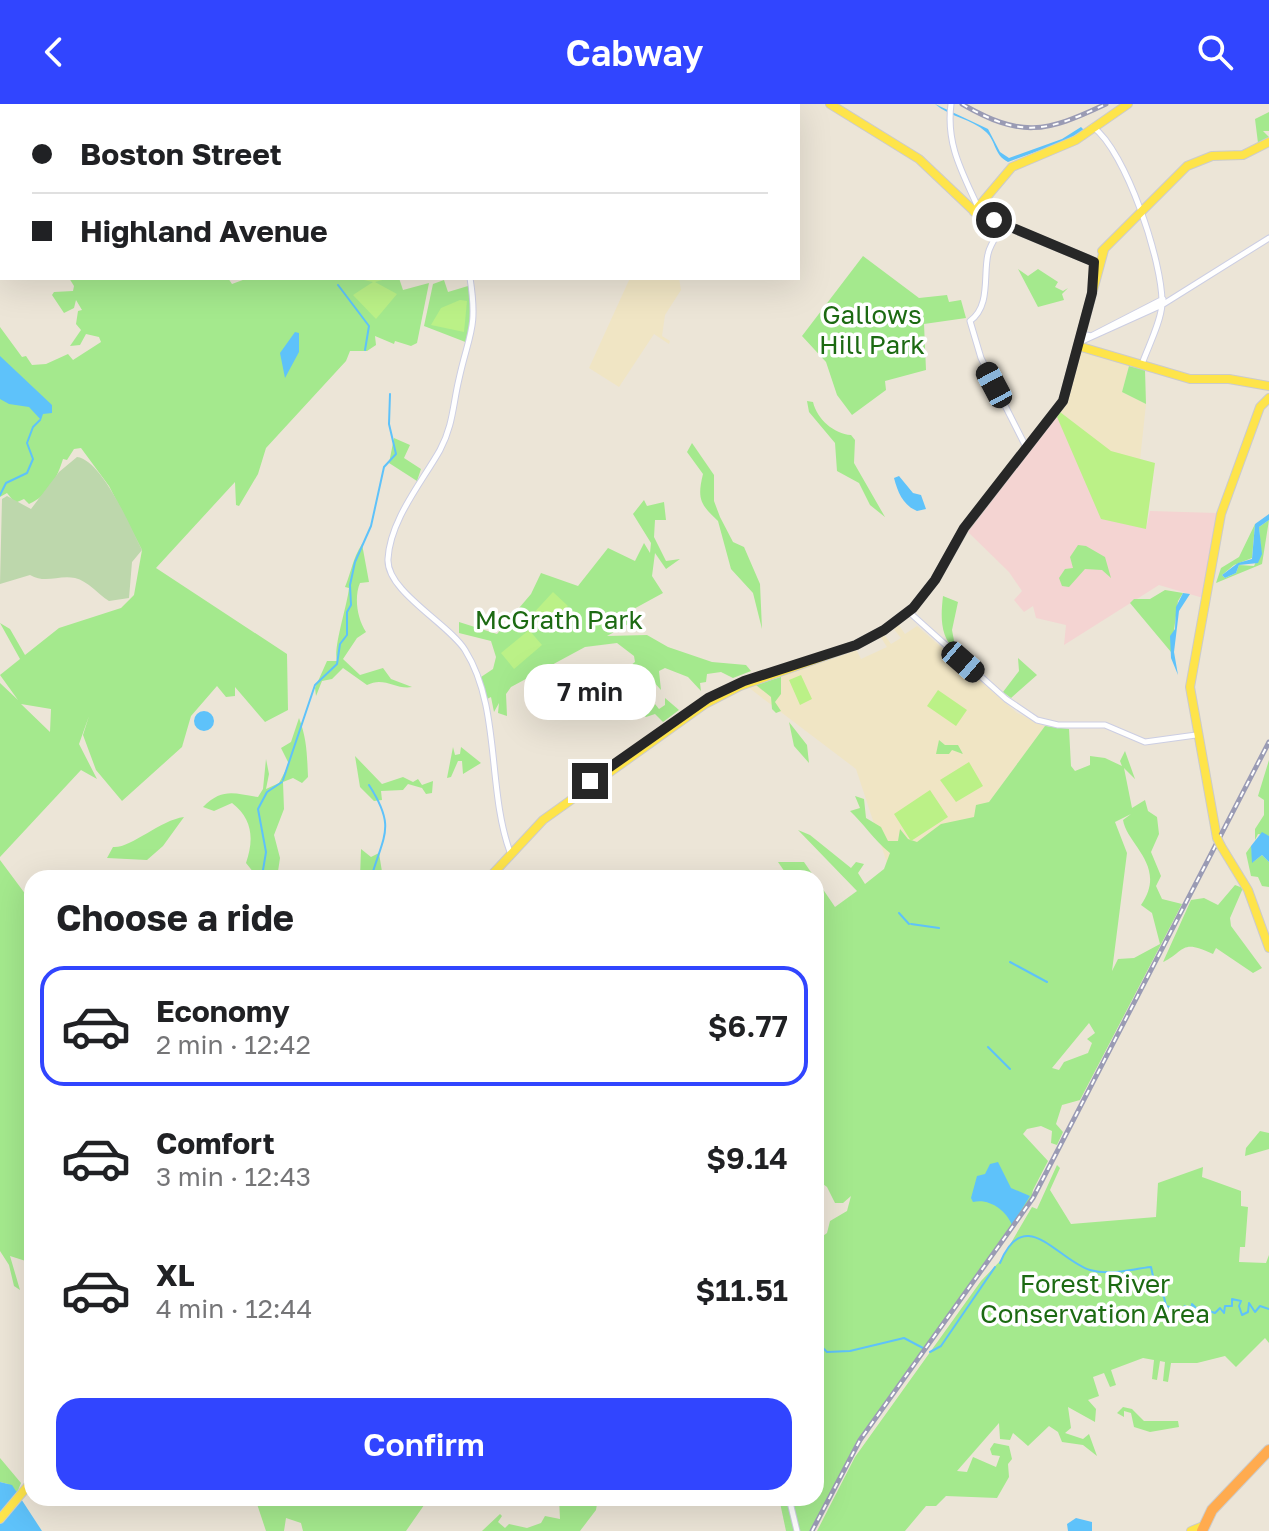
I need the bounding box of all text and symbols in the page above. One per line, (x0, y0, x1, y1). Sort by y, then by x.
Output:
icon: back (32, 30, 76, 74)
icon: search (1193, 30, 1237, 74)
text: Cabway (565, 31, 704, 74)
text: Boston Street (80, 136, 282, 172)
route start (976, 202, 1012, 238)
text: Highland Avenue (80, 213, 328, 249)
park label: Gallows Hill Park (819, 299, 925, 360)
car (972, 358, 1016, 412)
park label: McGrath Park (475, 604, 643, 635)
car (937, 637, 989, 687)
callout: 7 min (524, 665, 656, 721)
text: 7 min (557, 676, 623, 707)
route end (572, 763, 608, 799)
text: Choose a ride (56, 896, 294, 939)
icon: car (60, 990, 132, 1062)
text: Economy (156, 993, 290, 1029)
text: $6.77 (708, 1008, 788, 1044)
text: 2 min · 12:42 (156, 1029, 311, 1060)
icon: car (60, 1122, 132, 1194)
text: Comfort (156, 1125, 275, 1161)
text: $9.14 (706, 1140, 788, 1176)
text: 3 min · 12:43 (156, 1161, 311, 1192)
icon: car (60, 1254, 132, 1326)
text: XL (156, 1257, 195, 1293)
park label: Forest River Conservation Area (980, 1268, 1210, 1329)
text: $11.51 (696, 1272, 788, 1308)
text: 4 min · 12:44 (156, 1293, 312, 1324)
button: Confirm (56, 1398, 792, 1490)

